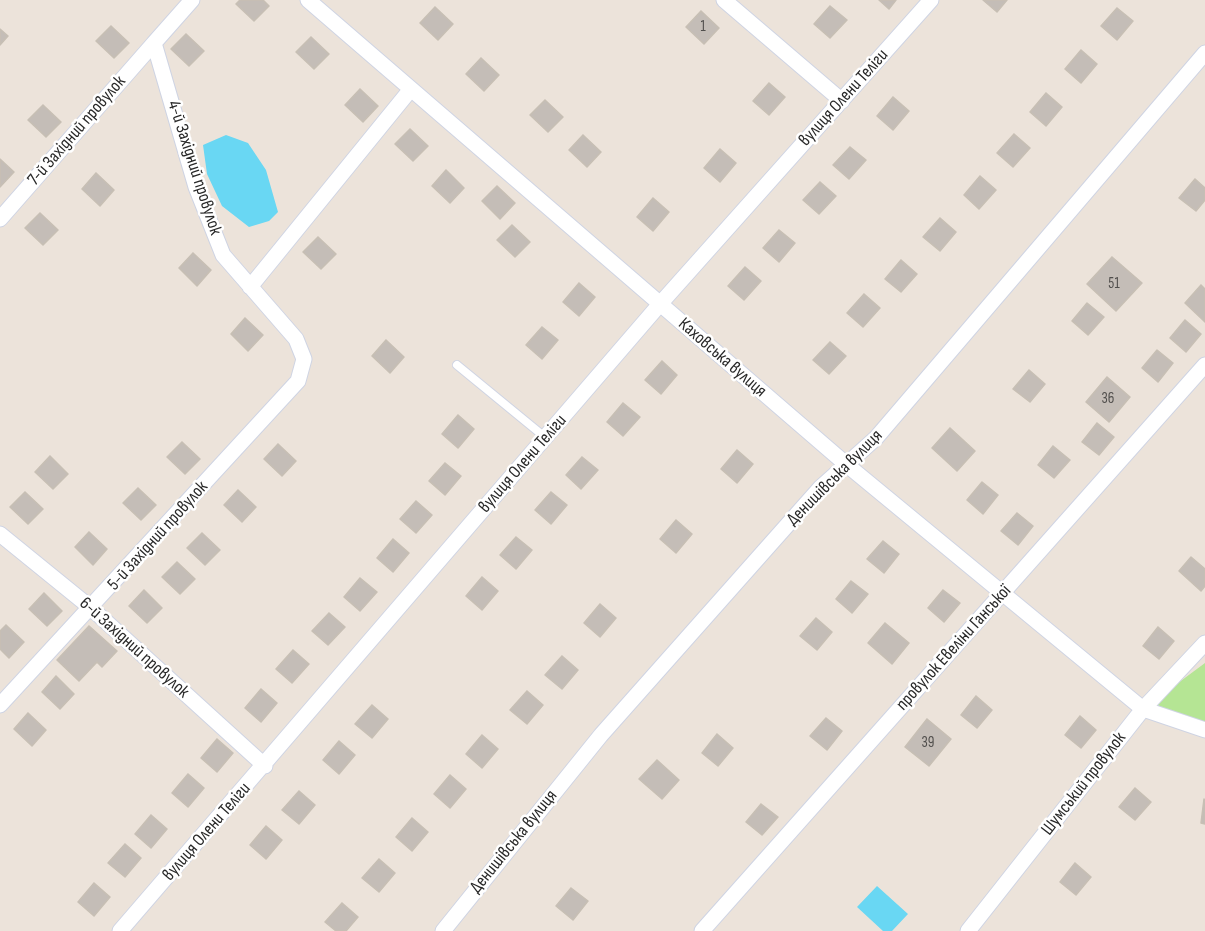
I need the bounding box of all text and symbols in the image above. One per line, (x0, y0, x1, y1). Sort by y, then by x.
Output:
house number: 1 (700, 18, 706, 36)
street label: вулиця Олени Теліги (795, 45, 893, 151)
street label: 7-й Західний провулок (23, 72, 131, 190)
street label: 4-й Західний провулок (162, 98, 226, 238)
house number: 51 (1108, 275, 1120, 293)
street label: Каховська вулиця (673, 314, 771, 402)
house number: 36 (1102, 390, 1114, 408)
street label: вулиця Олени Теліги (474, 410, 572, 518)
street label: Денишівська вулиця (783, 426, 887, 530)
street label: 5-й Західний провулок (103, 477, 213, 595)
street label: провулок Евеліни Ганської (892, 581, 1016, 715)
street label: 6-й Західний провулок (75, 593, 193, 703)
street label: Шумський провулок (1037, 728, 1131, 840)
house number: 39 (922, 734, 934, 752)
street label: вулиця Олени Теліги (158, 778, 256, 886)
street label: Денишівська вулиця (466, 786, 562, 898)

